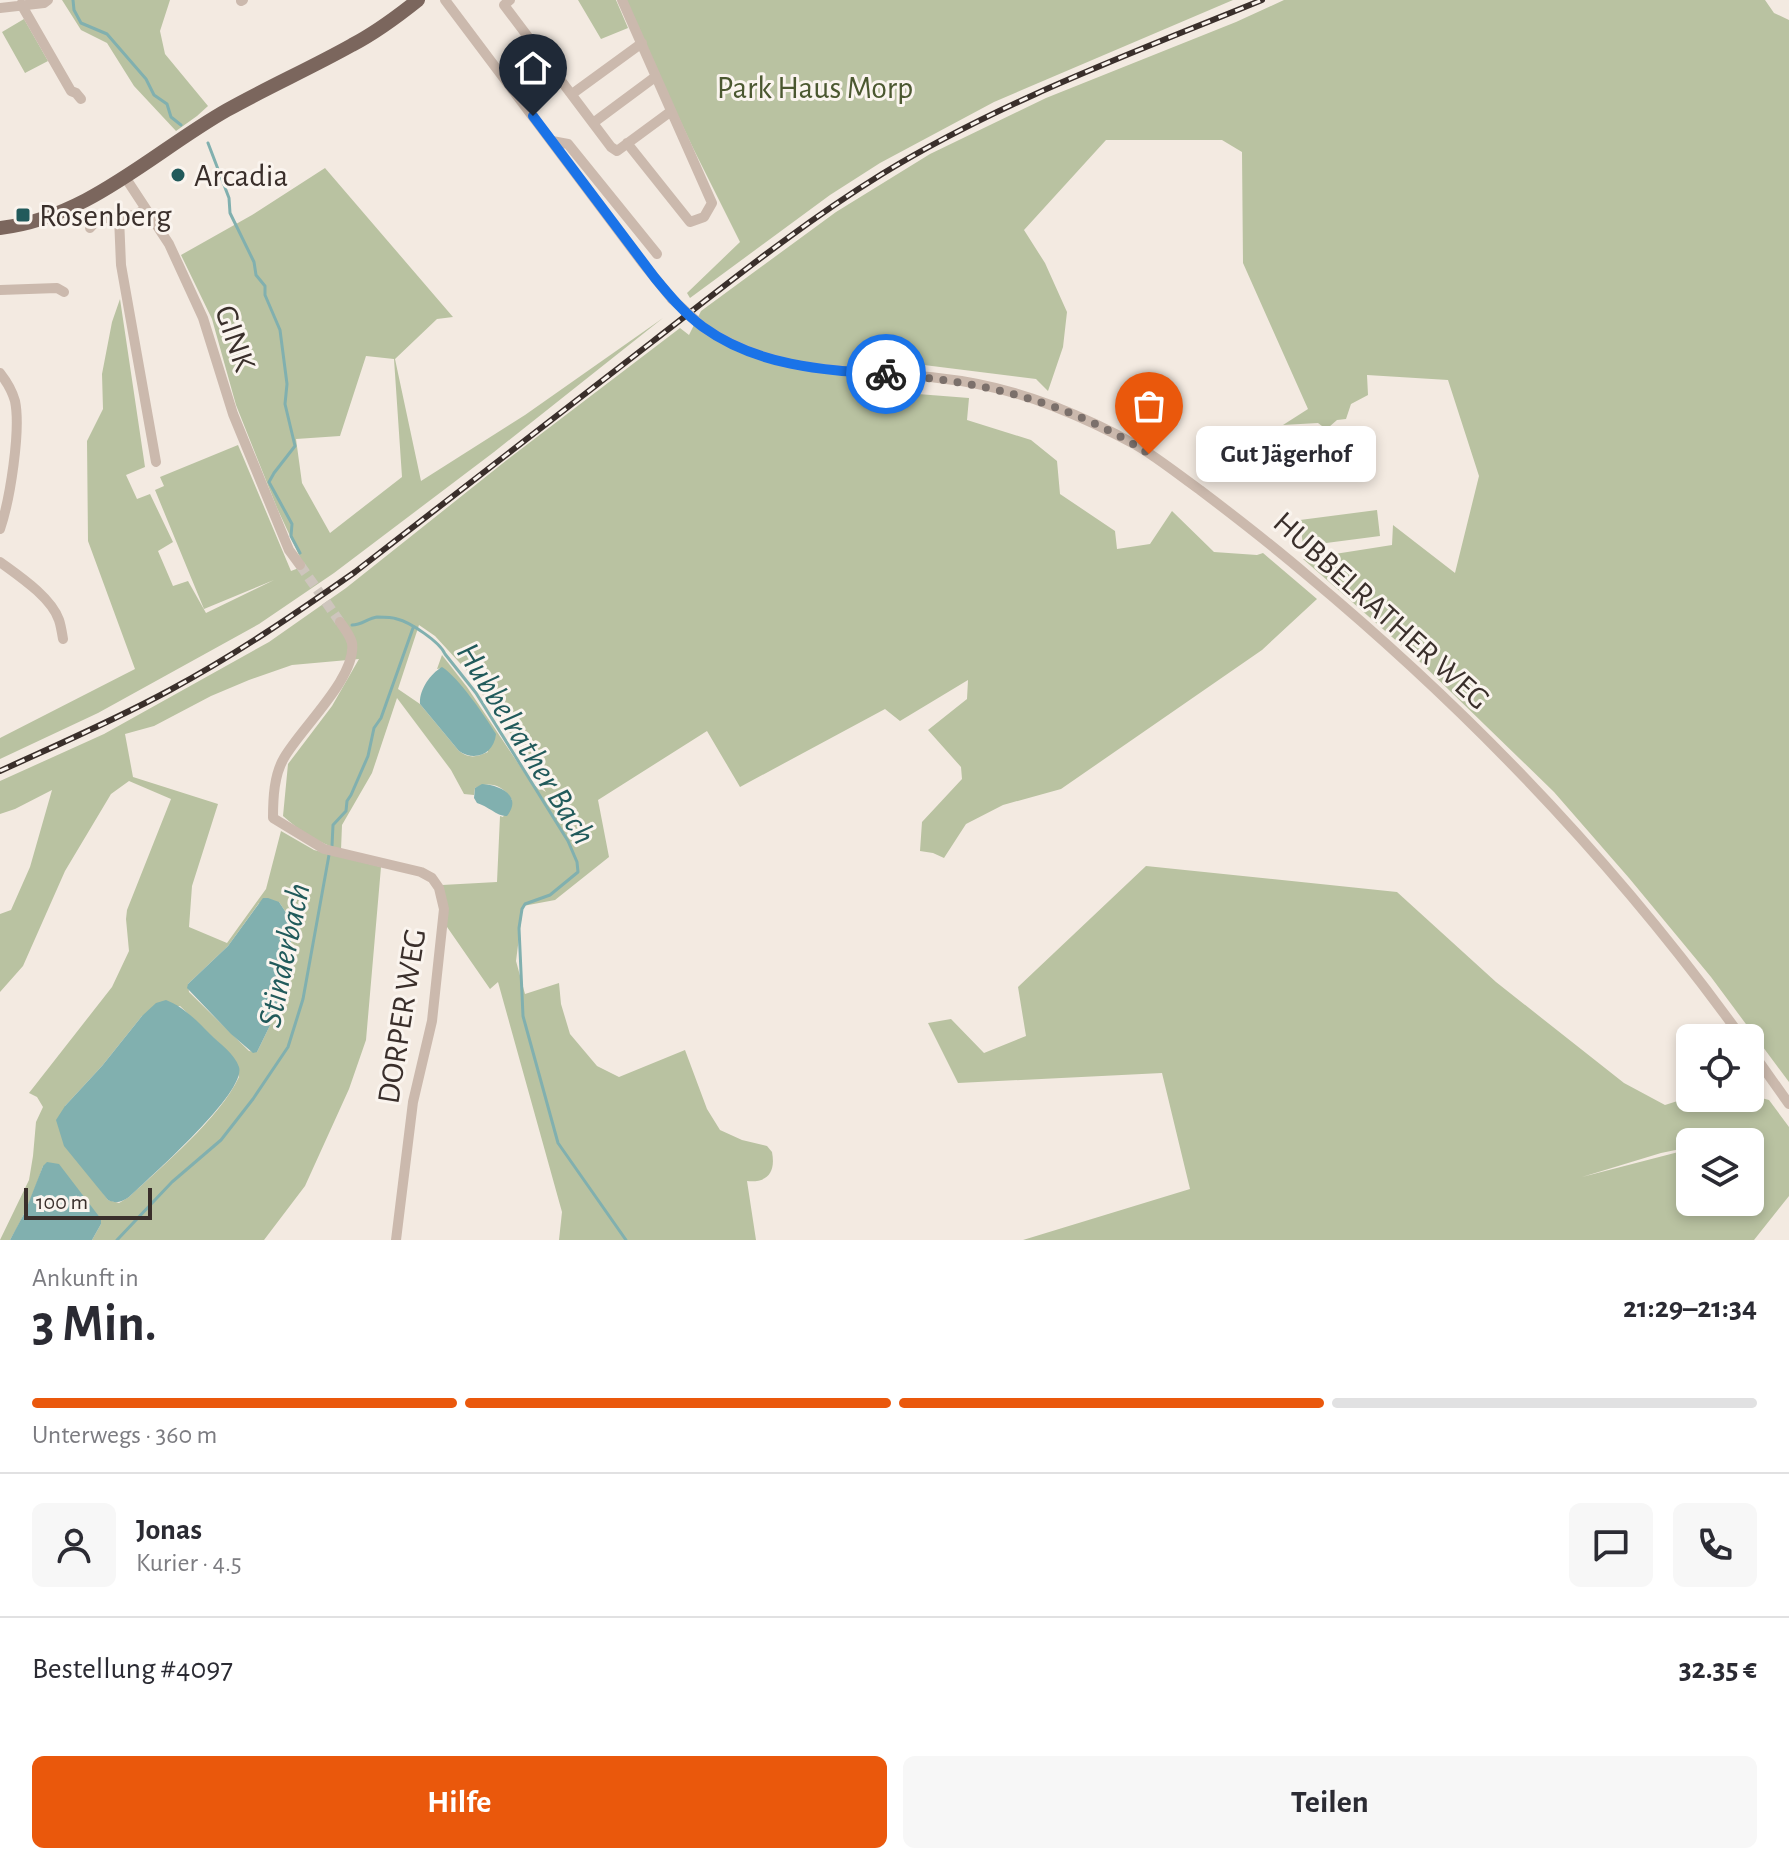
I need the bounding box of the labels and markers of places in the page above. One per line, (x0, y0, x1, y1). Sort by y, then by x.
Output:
pin (499, 34, 567, 116)
place label: Arcadia (194, 160, 288, 192)
marker: Arcadia (169, 166, 187, 184)
place label: Rosenberg (39, 200, 172, 232)
marker: Rosenberg (14, 206, 32, 224)
pin (1115, 372, 1183, 454)
callout: Gut Jägerhof (1197, 426, 1377, 482)

